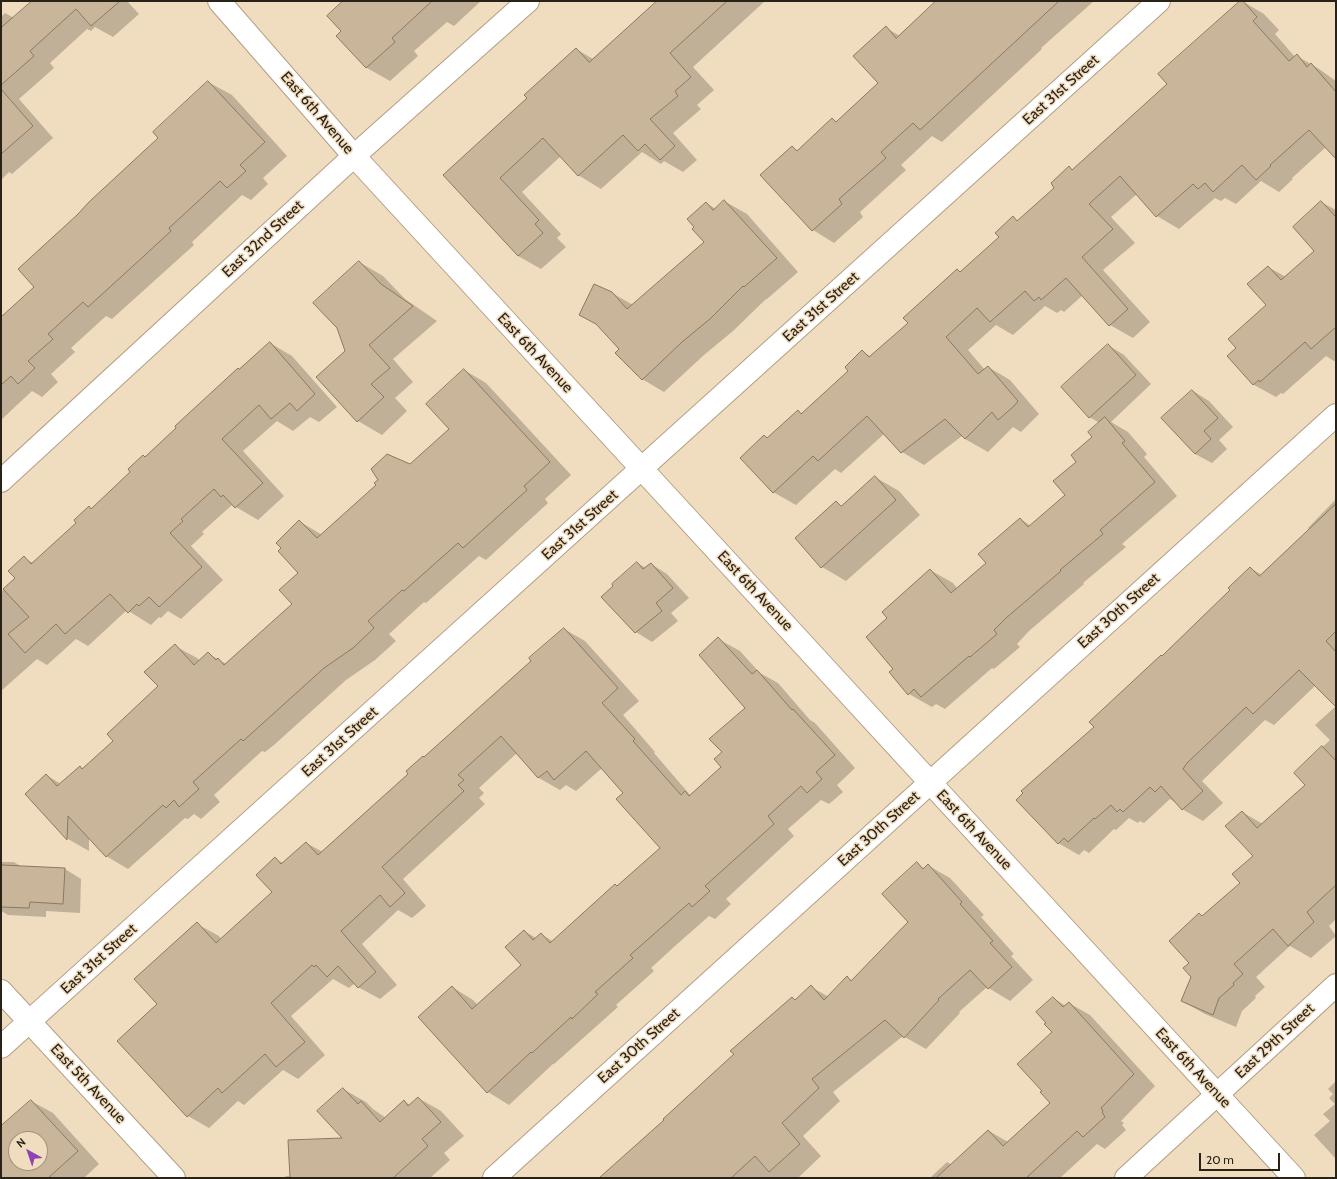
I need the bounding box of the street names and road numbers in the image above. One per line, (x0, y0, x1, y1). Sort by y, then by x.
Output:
street label: East 31st Street (1019, 51, 1103, 129)
street label: East 6th Avenue (276, 68, 358, 158)
street label: East 32nd Street (219, 197, 307, 281)
street label: East 31st Street (779, 268, 863, 346)
street label: East 6th Avenue (493, 309, 577, 397)
street label: East 31st Street (538, 486, 622, 564)
street label: East 6th Avenue (713, 547, 797, 635)
street label: East 30th Street (1074, 570, 1164, 652)
street label: East 31st Street (298, 703, 382, 781)
street label: East 6th Avenue (932, 786, 1016, 874)
street label: East 30th Street (834, 788, 924, 870)
street label: East 31st Street (57, 920, 141, 998)
street label: East 29th Street (1232, 1000, 1318, 1082)
street label: East 30th Street (594, 1005, 684, 1087)
street label: East 6th Avenue (1151, 1024, 1235, 1112)
street label: East 5th Avenue (47, 1040, 129, 1128)

